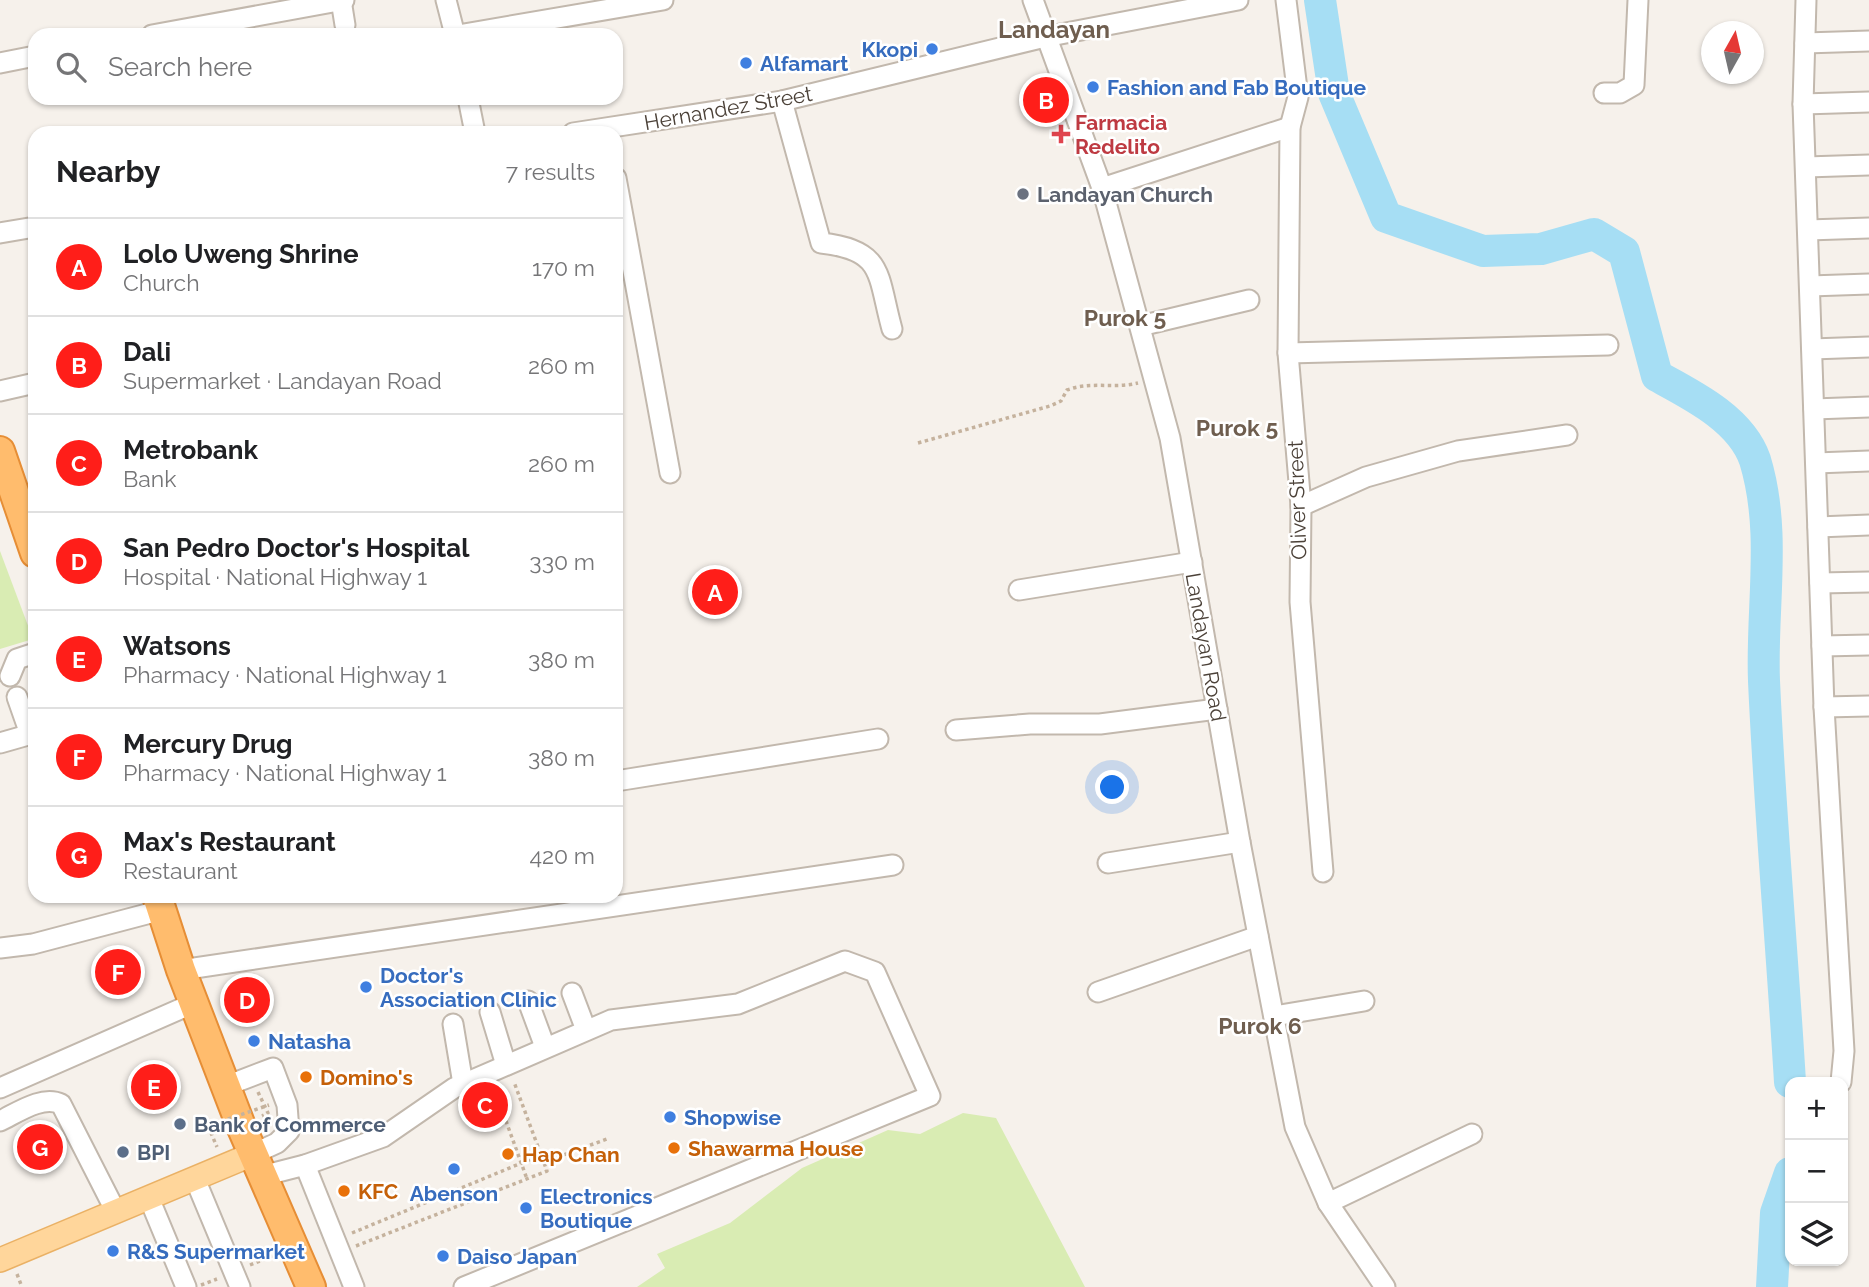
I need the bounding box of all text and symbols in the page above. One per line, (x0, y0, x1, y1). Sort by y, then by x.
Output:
district label: Landayan (998, 15, 1110, 44)
north arrow (1701, 21, 1764, 84)
search box (28, 28, 623, 105)
place label: Kkopi (861, 37, 918, 62)
marker: Kkopi (924, 41, 940, 57)
icon: search (52, 48, 90, 86)
place label: Alfamart (760, 51, 848, 76)
text: Search here (108, 52, 252, 82)
marker: Alfamart (738, 55, 754, 71)
pin: B (1023, 74, 1069, 126)
place label: Fashion and Fab Boutique (1107, 75, 1367, 100)
marker: Fashion and Fab Boutique (1085, 79, 1101, 95)
street label: Hernandez Street (642, 81, 814, 135)
place label: Farmacia Redelito (1075, 110, 1167, 159)
marker: Farmacia Redelito (1053, 126, 1069, 142)
text: Nearby (56, 154, 160, 189)
text: 7 results (506, 158, 595, 185)
place label: Landayan Church (1037, 182, 1213, 207)
marker: Landayan Church (1015, 186, 1031, 202)
text: Lolo Uweng Shrine (123, 239, 358, 269)
text: A (71, 254, 87, 281)
text: 170 m (532, 254, 595, 281)
text: Church (123, 269, 200, 296)
district label: Purok 5 (1084, 304, 1166, 331)
text: Dali (123, 337, 171, 367)
text: B (71, 352, 87, 379)
text: 260 m (528, 352, 595, 379)
text: Supermarket · Landayan Road (123, 367, 442, 394)
district label: Purok 5 (1196, 414, 1278, 441)
text: Metrobank (123, 435, 258, 465)
street label: Oliver Street (1282, 440, 1312, 560)
text: C (71, 450, 87, 477)
text: 260 m (528, 450, 595, 477)
text: Bank (123, 465, 176, 492)
text: San Pedro Doctor's Hospital (123, 533, 470, 563)
text: D (71, 548, 87, 575)
text: 330 m (529, 548, 595, 575)
text: Hospital · National Highway 1 (123, 563, 427, 590)
pin: A (692, 566, 738, 618)
street label: Landayan Road (1181, 571, 1231, 723)
text: Watsons (123, 631, 231, 661)
text: E (72, 646, 86, 673)
text: 380 m (528, 646, 595, 673)
text: Pharmacy · National Highway 1 (123, 661, 447, 688)
text: Mercury Drug (123, 729, 293, 759)
text: F (72, 744, 86, 771)
text: 380 m (528, 744, 595, 771)
text: Pharmacy · National Highway 1 (123, 759, 447, 786)
your location (1095, 770, 1129, 804)
text: Max's Restaurant (123, 827, 336, 857)
text: G (71, 842, 87, 869)
text: 420 m (529, 842, 595, 869)
text: Restaurant (123, 857, 238, 884)
pin: F (95, 946, 141, 998)
place label: Doctor's Association Clinic (380, 963, 557, 1012)
pin: D (224, 974, 270, 1026)
marker: Doctor's Association Clinic (358, 979, 374, 995)
district label: Purok 6 (1218, 1012, 1302, 1039)
place label: Natasha (268, 1029, 351, 1054)
marker: Natasha (246, 1033, 262, 1049)
pin: E (131, 1061, 177, 1113)
place label: Domino's (320, 1065, 413, 1090)
marker: Domino's (298, 1069, 314, 1085)
map controls (1785, 1077, 1848, 1266)
button: + (1785, 1077, 1848, 1140)
pin: C (462, 1079, 508, 1131)
place label: Shopwise (684, 1105, 782, 1130)
marker: Shopwise (662, 1109, 678, 1125)
place label: Bank of Commerce (194, 1112, 386, 1137)
marker: Bank of Commerce (172, 1116, 188, 1132)
pin: G (17, 1121, 63, 1173)
place label: Shawarma House (688, 1136, 864, 1161)
place label: BPI (137, 1140, 170, 1165)
marker: Shawarma House (666, 1140, 682, 1156)
button: − (1785, 1140, 1848, 1203)
place label: Hap Chan (522, 1142, 620, 1167)
marker: BPI (115, 1144, 131, 1160)
marker: Hap Chan (500, 1146, 516, 1162)
marker: Abenson (446, 1161, 462, 1177)
place label: KFC (358, 1179, 398, 1204)
place label: Abenson (410, 1181, 498, 1206)
marker: KFC (336, 1183, 352, 1199)
place label: Electronics Boutique (540, 1184, 653, 1233)
marker: Electronics Boutique (518, 1200, 534, 1216)
button: layers (1785, 1203, 1848, 1266)
place label: R&S Supermarket (127, 1239, 305, 1264)
marker: R&S Supermarket (105, 1243, 121, 1259)
place label: Daiso Japan (457, 1244, 577, 1269)
marker: Daiso Japan (435, 1248, 451, 1264)

